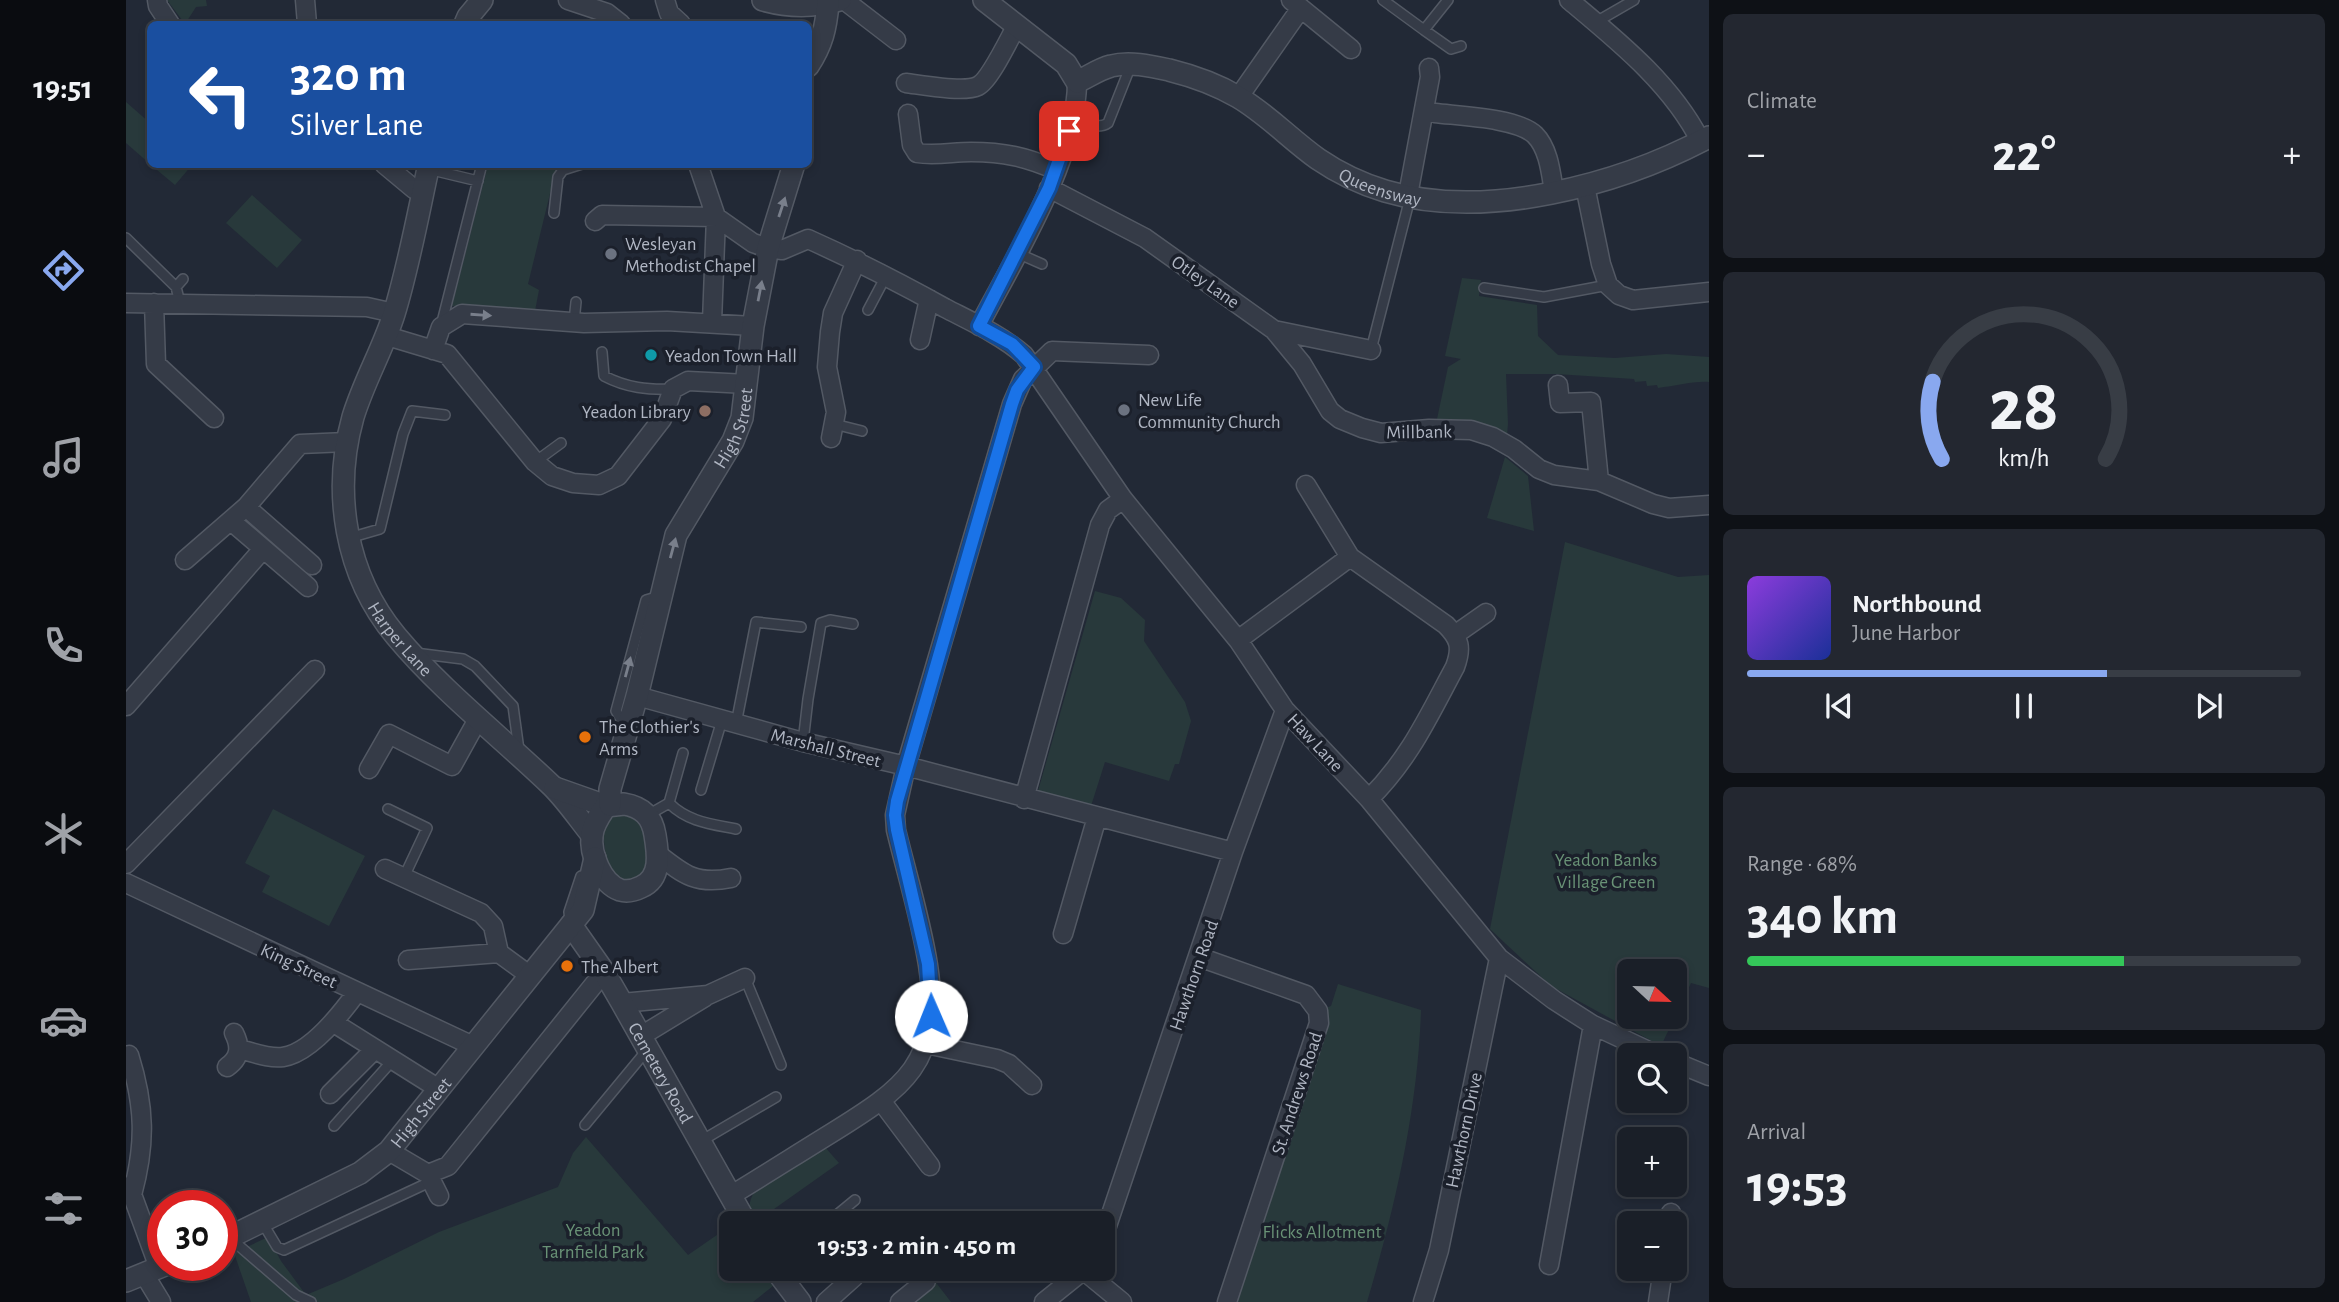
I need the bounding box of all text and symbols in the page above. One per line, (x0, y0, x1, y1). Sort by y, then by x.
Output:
icon: left (175, 49, 266, 140)
text: 320 m (290, 51, 407, 100)
text: 19:51 (33, 72, 93, 104)
text: Climate (1747, 90, 1817, 113)
pin (1039, 101, 1099, 161)
text: Silver Lane (290, 109, 423, 141)
icon: arrive (1050, 112, 1088, 150)
text: 22° (1992, 128, 2056, 180)
text: − (1747, 136, 1765, 174)
text: + (2283, 136, 2301, 174)
street label: Queensway (1336, 165, 1422, 210)
one-way arrow (777, 196, 787, 217)
place label: Wesleyan Methodist Chapel (625, 235, 756, 276)
icon: directions (39, 246, 88, 295)
marker: Wesleyan Methodist Chapel (603, 246, 619, 262)
street label: Otley Lane (1168, 252, 1242, 312)
one-way arrow (755, 280, 766, 302)
one-way arrow (470, 310, 492, 321)
marker: Yeadon Town Hall (643, 347, 659, 363)
place label: Yeadon Town Hall (665, 347, 797, 366)
text: 28 (1989, 372, 2059, 445)
street label: High Street (711, 387, 757, 472)
place label: New Life Community Church (1138, 391, 1281, 432)
marker: New Life Community Church (1116, 402, 1132, 418)
place label: Yeadon Library (582, 403, 691, 422)
marker: Yeadon Library (697, 403, 713, 419)
street label: Millbank (1386, 422, 1452, 443)
icon: music (39, 433, 88, 482)
text: km/h (1998, 446, 2050, 471)
one-way arrow (668, 537, 679, 559)
text: Northbound (1852, 591, 1981, 617)
street label: Harper Lane (364, 599, 435, 681)
icon: phone (39, 621, 88, 670)
text: June Harbor (1852, 622, 1960, 645)
one-way arrow (623, 656, 634, 678)
icon: previous (1820, 687, 1858, 725)
icon: pause (2005, 687, 2043, 725)
icon: next (2190, 687, 2228, 725)
street label: Haw Lane (1283, 710, 1346, 776)
place label: The Clothier's Arms (599, 718, 700, 759)
street label: Marshall Street (769, 726, 882, 771)
marker: The Clothier's Arms (577, 729, 593, 745)
icon: climate (39, 809, 88, 858)
park label: Yeadon Banks Village Green (1555, 851, 1657, 892)
text: Range · 68% (1747, 853, 1857, 876)
text: 340 km (1747, 891, 1898, 943)
street label: Hawthorn Road (1167, 917, 1222, 1033)
street label: King Street (257, 940, 340, 992)
marker: The Albert (559, 958, 575, 974)
place label: The Albert (581, 958, 658, 977)
north arrow (1617, 959, 1687, 1029)
map controls (1617, 959, 1687, 1281)
position arrow (894, 979, 968, 1053)
icon: car (39, 996, 88, 1045)
street label: Cemetery Road (624, 1020, 696, 1127)
street label: St. Andrews Road (1269, 1030, 1326, 1157)
button: search (1617, 1043, 1687, 1113)
street label: Hawthorn Drive (1443, 1071, 1486, 1190)
street label: High Street (387, 1074, 455, 1152)
text: Arrival (1747, 1121, 1806, 1144)
button: + (1617, 1127, 1687, 1197)
text: 19:53 (1747, 1159, 1848, 1211)
icon: filters (39, 1184, 88, 1233)
speed limit sign: 30 (147, 1190, 238, 1281)
button: − (1617, 1211, 1687, 1281)
park label: Yeadon Tarnfield Park (542, 1221, 644, 1262)
park label: Flicks Allotment (1262, 1223, 1382, 1242)
text: 19:53 · 2 min · 450 m (818, 1233, 1016, 1259)

